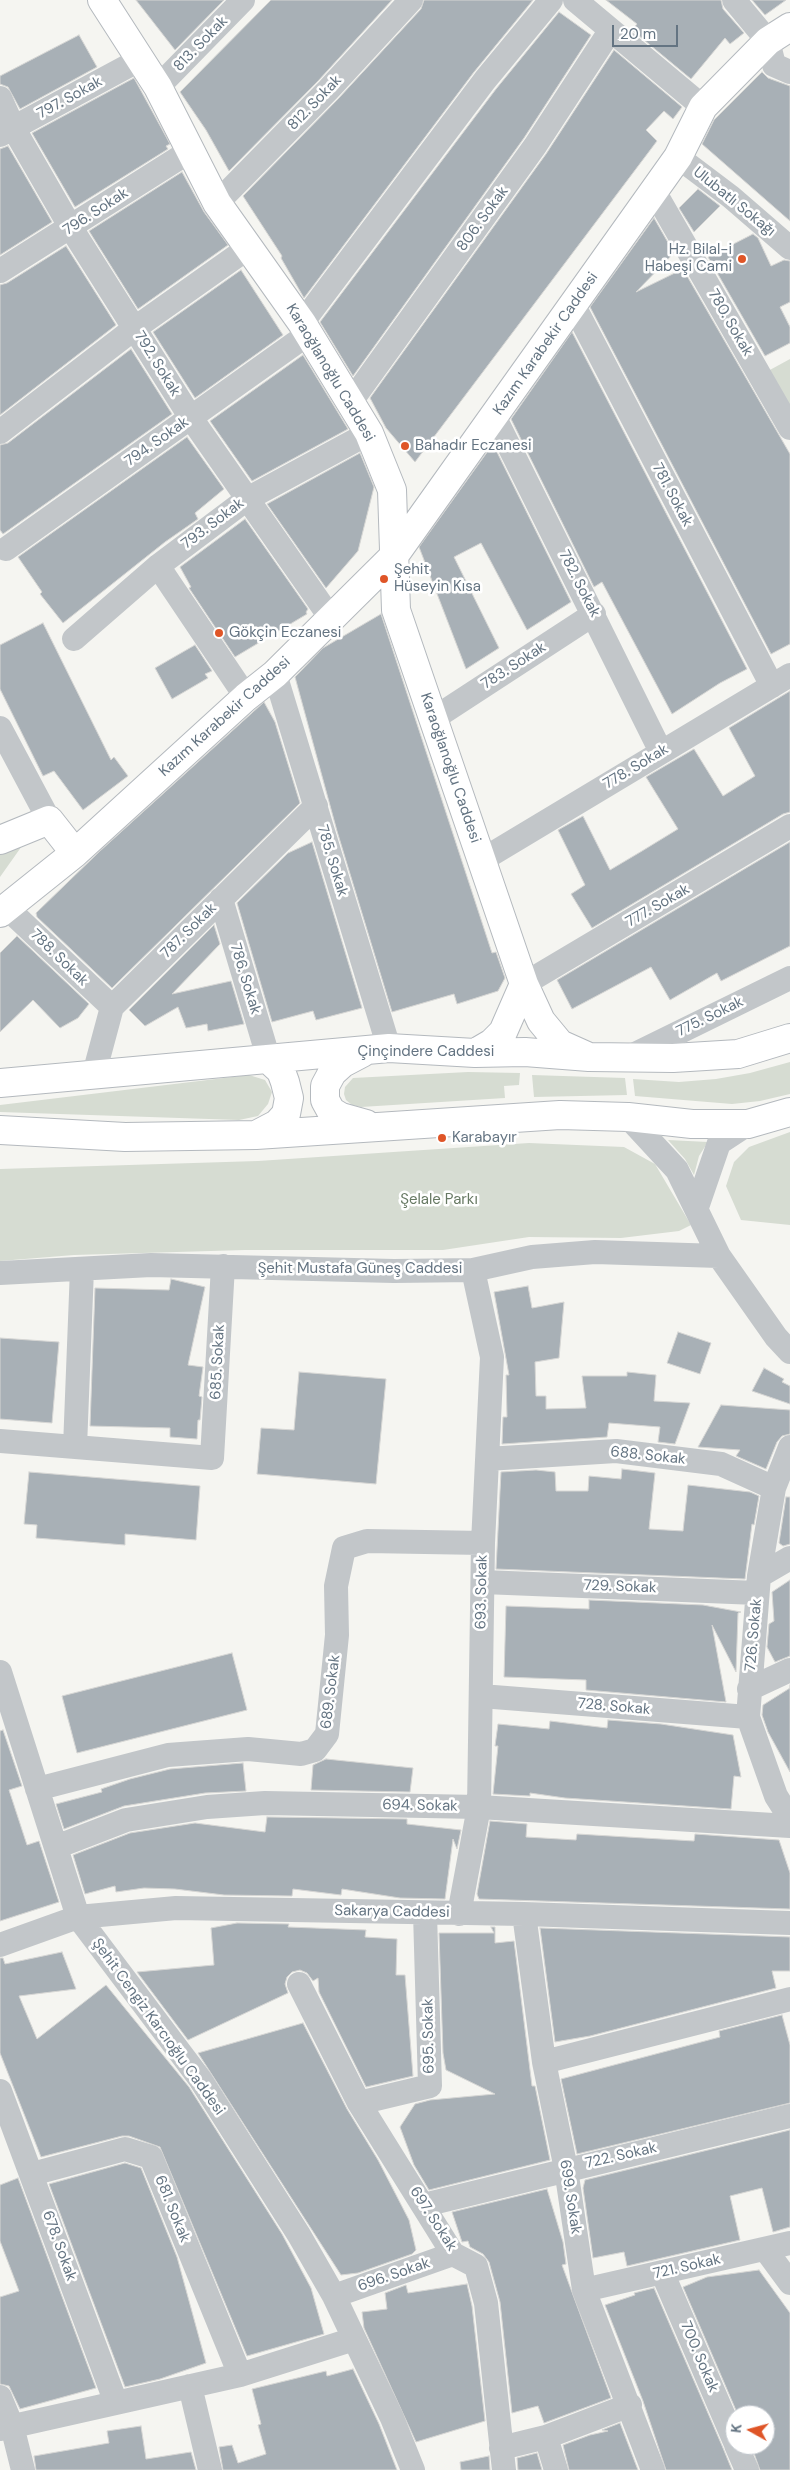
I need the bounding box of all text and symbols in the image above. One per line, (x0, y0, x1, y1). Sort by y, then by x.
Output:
street label: 813. Sokak (170, 13, 232, 75)
scale bar (615, 15, 681, 47)
text: 20 m (620, 24, 656, 44)
street label: 812. Sokak (284, 72, 346, 134)
street label: 797. Sokak (34, 73, 106, 123)
street label: Ulubatlı Sokağı (689, 163, 779, 241)
street label: 806. Sokak (453, 183, 513, 255)
street label: 796. Sokak (60, 184, 132, 240)
place label: Hz. Bilal-i Habeşi Cami (645, 241, 732, 276)
marker: Hz. Bilal-i Habeşi Cami (736, 253, 748, 265)
street label: Kazım Karabekir Caddesi (490, 269, 602, 419)
street label: 780. Sokak (704, 286, 756, 360)
street label: Karaoğlanoğlu Caddesi (282, 301, 378, 445)
street label: 792. Sokak (130, 328, 184, 400)
street label: 794. Sokak (122, 413, 192, 471)
place label: Bahadır Eczanesi (415, 437, 532, 455)
marker: Bahadır Eczanesi (399, 440, 411, 452)
street label: 781. Sokak (648, 460, 696, 530)
street label: 793. Sokak (178, 495, 248, 553)
street label: 782. Sokak (554, 547, 604, 621)
place label: Şehit Hüseyin Kısa (394, 561, 481, 596)
marker: Şehit Hüseyin Kısa (378, 573, 390, 585)
place label: Gökçin Eczanesi (229, 624, 341, 642)
marker: Gökçin Eczanesi (213, 627, 225, 639)
street label: 783. Sokak (478, 638, 550, 694)
street label: Kazım Karabekir Caddesi (156, 653, 294, 781)
street label: Karaoğlanoğlu Caddesi (416, 691, 484, 845)
street label: 778. Sokak (600, 741, 672, 793)
street label: 785. Sokak (313, 823, 351, 899)
street label: 777. Sokak (623, 880, 693, 932)
street label: 787. Sokak (157, 899, 221, 963)
street label: 788. Sokak (26, 926, 92, 990)
street label: 786. Sokak (226, 941, 264, 1017)
street label: 775. Sokak (673, 993, 747, 1041)
street label: Çinçindere Caddesi (358, 1043, 494, 1061)
place label: Karabayır (452, 1129, 517, 1147)
marker: Karabayır (436, 1132, 448, 1144)
park label: Şelale Parkı (400, 1191, 478, 1209)
street label: Şehit Mustafa Güneş Caddesi (258, 1260, 462, 1278)
street label: 685. Sokak (207, 1324, 229, 1400)
street label: 688. Sokak (610, 1443, 686, 1469)
street label: 693. Sokak (472, 1554, 492, 1630)
street label: 729. Sokak (583, 1577, 657, 1597)
street label: 726. Sokak (742, 1598, 766, 1672)
street label: 689. Sokak (318, 1654, 344, 1730)
street label: 728. Sokak (577, 1695, 651, 1719)
street label: 694. Sokak (382, 1796, 458, 1816)
street label: Sakarya Caddesi (334, 1902, 450, 1922)
street label: Şehit Cengiz Karcıoğlu Caddesi (88, 1935, 228, 2119)
street label: 695. Sokak (419, 1998, 439, 2074)
street label: 722. Sokak (584, 2139, 658, 2173)
street label: 699. Sokak (555, 2158, 585, 2236)
street label: 681. Sokak (150, 2173, 194, 2245)
street label: 697. Sokak (406, 2183, 460, 2255)
street label: 678. Sokak (38, 2208, 80, 2284)
street label: 721. Sokak (651, 2251, 723, 2283)
street label: 696. Sokak (356, 2254, 432, 2296)
street label: 700. Sokak (676, 2319, 722, 2395)
north arrow (725, 2405, 775, 2455)
text: K (727, 2423, 746, 2434)

